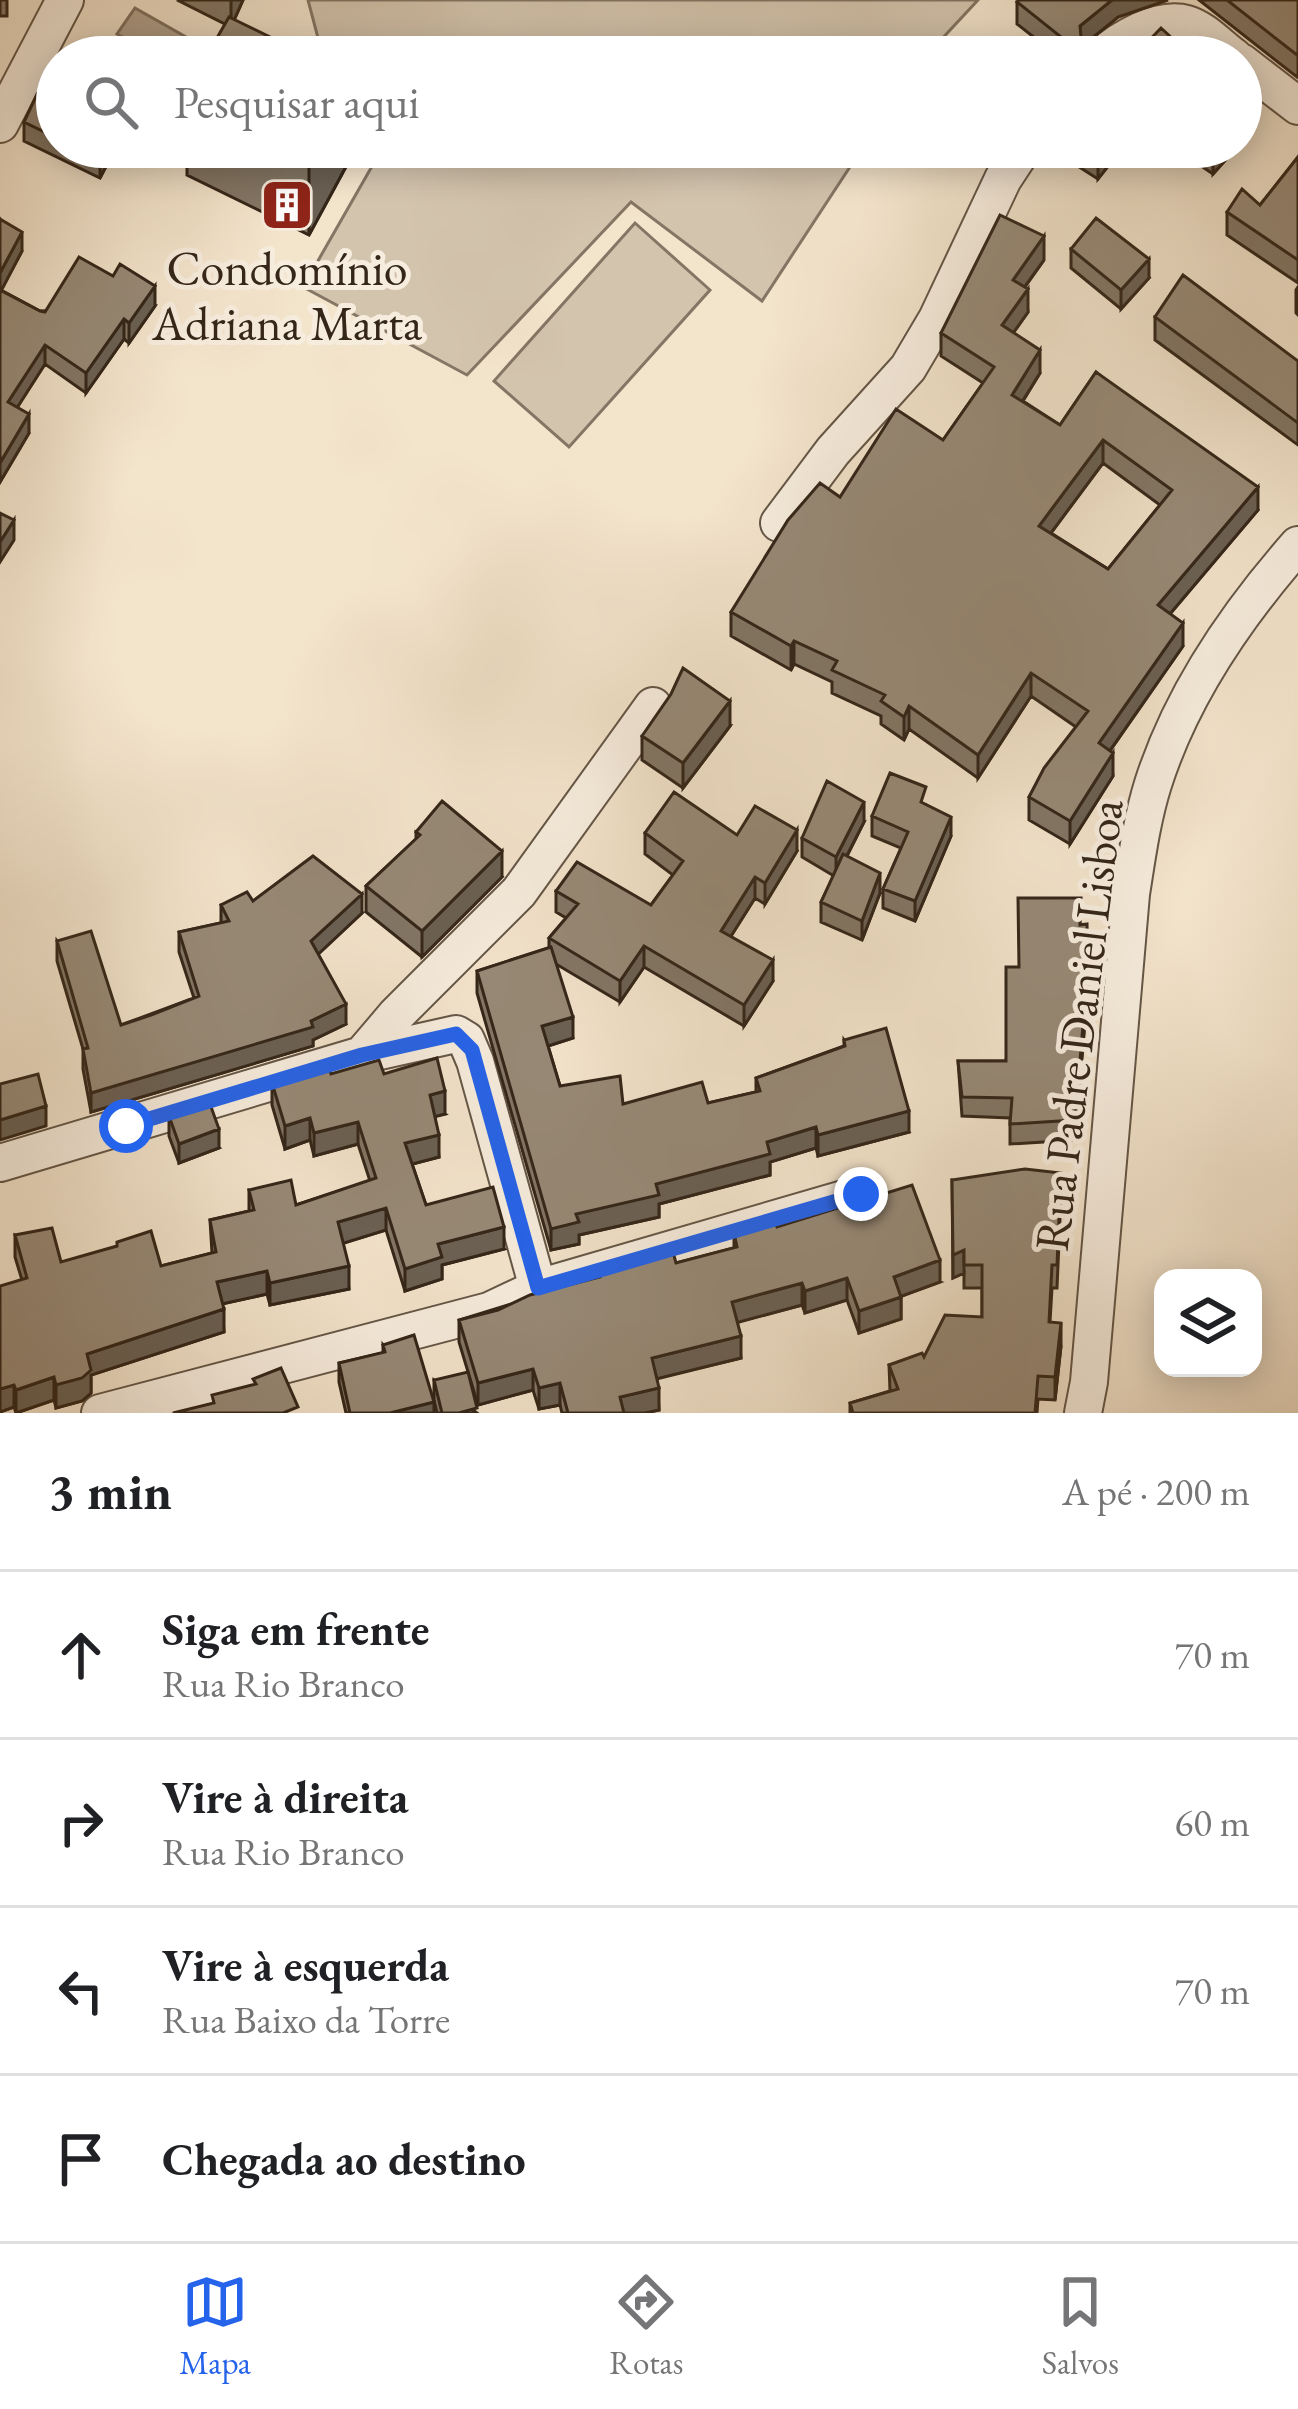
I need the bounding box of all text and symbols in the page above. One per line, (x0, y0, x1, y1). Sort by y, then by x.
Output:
search box (36, 36, 1262, 168)
icon: search (78, 69, 144, 135)
text: Pesquisar aqui (174, 73, 420, 131)
building icon: Condomínio Adriana Marta (259, 177, 315, 233)
place label: Condomínio Adriana Marta (151, 237, 423, 354)
street label: Rua Padre Daniel Lisboa (1020, 795, 1137, 1254)
route start (99, 1099, 153, 1153)
route end (834, 1167, 888, 1221)
map controls (1154, 1269, 1262, 1377)
button: layers (1154, 1269, 1262, 1377)
text: 3 min (48, 1458, 172, 1524)
text: A pé · 200 m (1062, 1466, 1250, 1517)
text: Siga em frente (162, 1600, 430, 1658)
icon: ahead (48, 1622, 114, 1688)
text: 70 m (1174, 1629, 1250, 1680)
text: Rua Rio Branco (162, 1658, 405, 1709)
text: Vire à direita (162, 1768, 409, 1826)
icon: right (48, 1790, 114, 1856)
text: 60 m (1174, 1797, 1250, 1848)
text: Rua Rio Branco (162, 1826, 405, 1877)
text: Vire à esquerda (162, 1936, 449, 1994)
icon: left (48, 1958, 114, 2024)
text: 70 m (1174, 1965, 1250, 2016)
text: Rua Baixo da Torre (162, 1994, 450, 2045)
icon: arrive (48, 2126, 114, 2192)
text: Chegada ao destino (162, 2130, 526, 2188)
tab: Mapa (179, 2269, 251, 2384)
tab: Rotas (609, 2269, 683, 2384)
tab: Salvos (1042, 2269, 1119, 2384)

